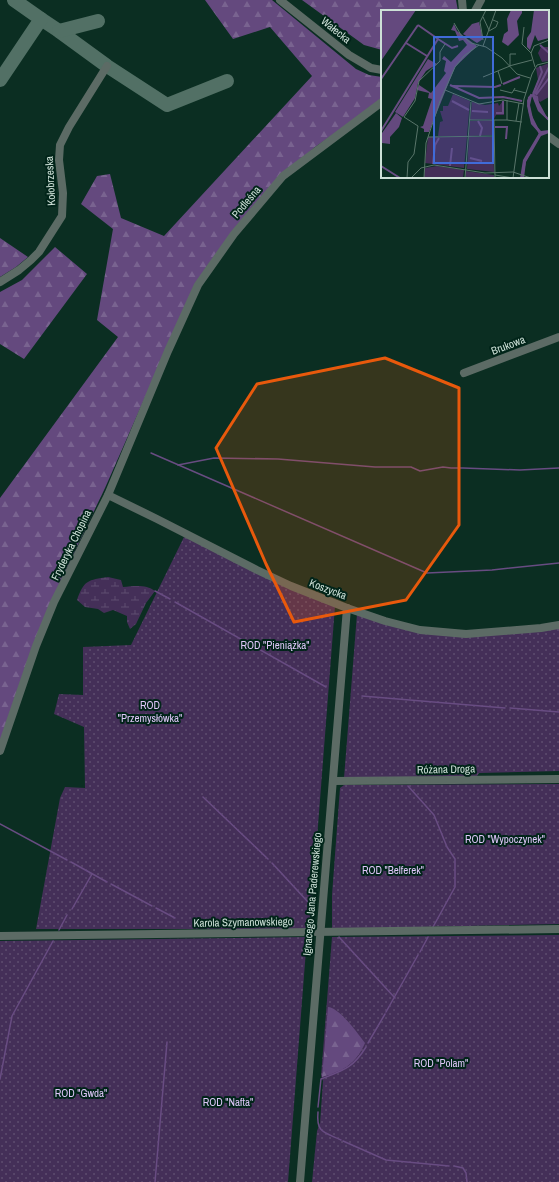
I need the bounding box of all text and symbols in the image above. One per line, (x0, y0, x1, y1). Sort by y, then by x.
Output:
inset map (381, 10, 549, 178)
street label: Wałecka (318, 14, 354, 46)
street label: Kołobrzeska (42, 156, 58, 206)
street label: Podleśna (229, 183, 263, 221)
street label: Brukowa (489, 332, 527, 358)
street label: Fryderyka Chopina (48, 507, 94, 583)
street label: Koszycka (307, 576, 349, 602)
park label: ROD "Pieniążka" (240, 638, 310, 652)
park label: ROD "Przemysłówka" (118, 698, 182, 725)
street label: Różana Droga (417, 761, 475, 777)
street label: Ignacego Jana Paderewskiego (300, 832, 324, 956)
park label: ROD "Wypoczynek" (465, 832, 545, 846)
park label: ROD "Belferek" (362, 863, 424, 877)
street label: Karola Szymanowskiego (193, 914, 293, 930)
park label: ROD "Polam" (414, 1056, 468, 1070)
park label: ROD "Gwda" (55, 1086, 107, 1100)
park label: ROD "Nafta" (203, 1095, 253, 1109)

